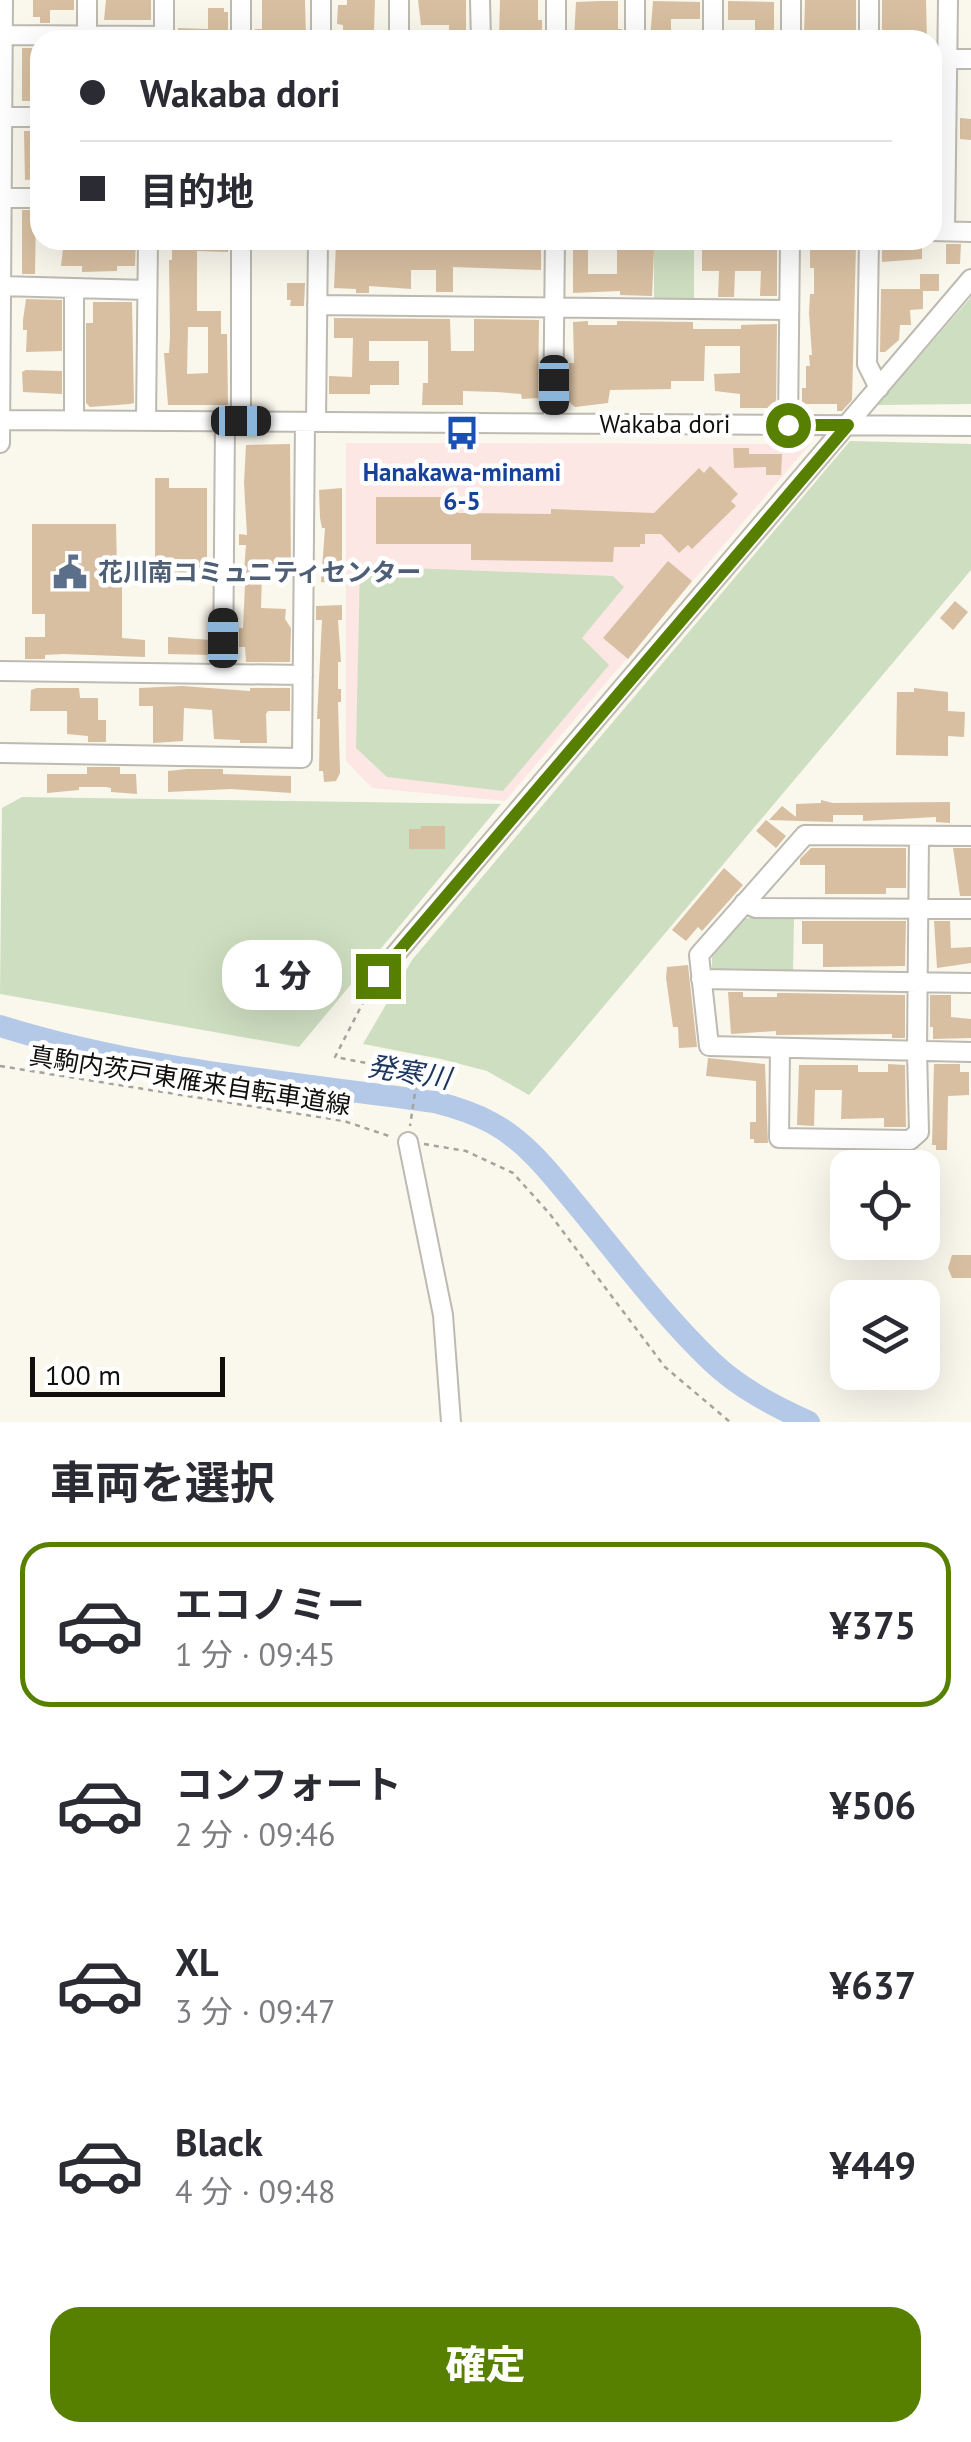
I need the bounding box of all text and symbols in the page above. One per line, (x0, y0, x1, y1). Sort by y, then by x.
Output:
text: Wakaba dori (140, 68, 341, 117)
text: 目的地 (140, 166, 254, 215)
car (539, 355, 569, 415)
route start (766, 403, 811, 448)
car (211, 406, 271, 436)
street label: Wakaba dori (599, 408, 731, 440)
bus stop icon: Hanakawa-minami 6-5 (443, 414, 481, 452)
place label: Hanakawa-minami 6-5 (363, 456, 561, 517)
public building icon: 花川南コミュニティセンター (51, 553, 89, 591)
place label: 花川南コミュニティセンター (98, 556, 422, 588)
car (208, 608, 238, 668)
callout: 1 分 (223, 941, 343, 1011)
text: 1 分 (253, 954, 311, 996)
route end (356, 954, 401, 999)
street label: 真駒内茨戸東雁来自転車道線 (27, 1039, 353, 1121)
water label: 発寒川 (365, 1047, 456, 1097)
map controls (830, 1150, 940, 1390)
button: locate (830, 1150, 940, 1260)
button: layers (830, 1280, 940, 1390)
scale bar (30, 1352, 225, 1396)
text: 100 m (45, 1356, 121, 1393)
text: 車両を選択 (50, 1453, 275, 1511)
text: エコノミー (175, 1579, 365, 1628)
icon: car (55, 1580, 145, 1670)
text: ¥375 (830, 1600, 916, 1649)
text: 1 分 · 09:45 (175, 1633, 335, 1675)
text: コンフォート (175, 1759, 402, 1808)
icon: car (55, 1760, 145, 1850)
text: ¥506 (830, 1780, 916, 1829)
text: 2 分 · 09:46 (175, 1813, 335, 1855)
text: XL (175, 1937, 219, 1986)
icon: car (55, 1940, 145, 2030)
text: ¥637 (830, 1960, 916, 2009)
text: 3 分 · 09:47 (175, 1990, 335, 2032)
text: Black (175, 2117, 263, 2166)
icon: car (55, 2120, 145, 2210)
text: ¥449 (830, 2140, 916, 2189)
text: 4 分 · 09:48 (175, 2170, 335, 2212)
button: 確定 (50, 2307, 921, 2422)

